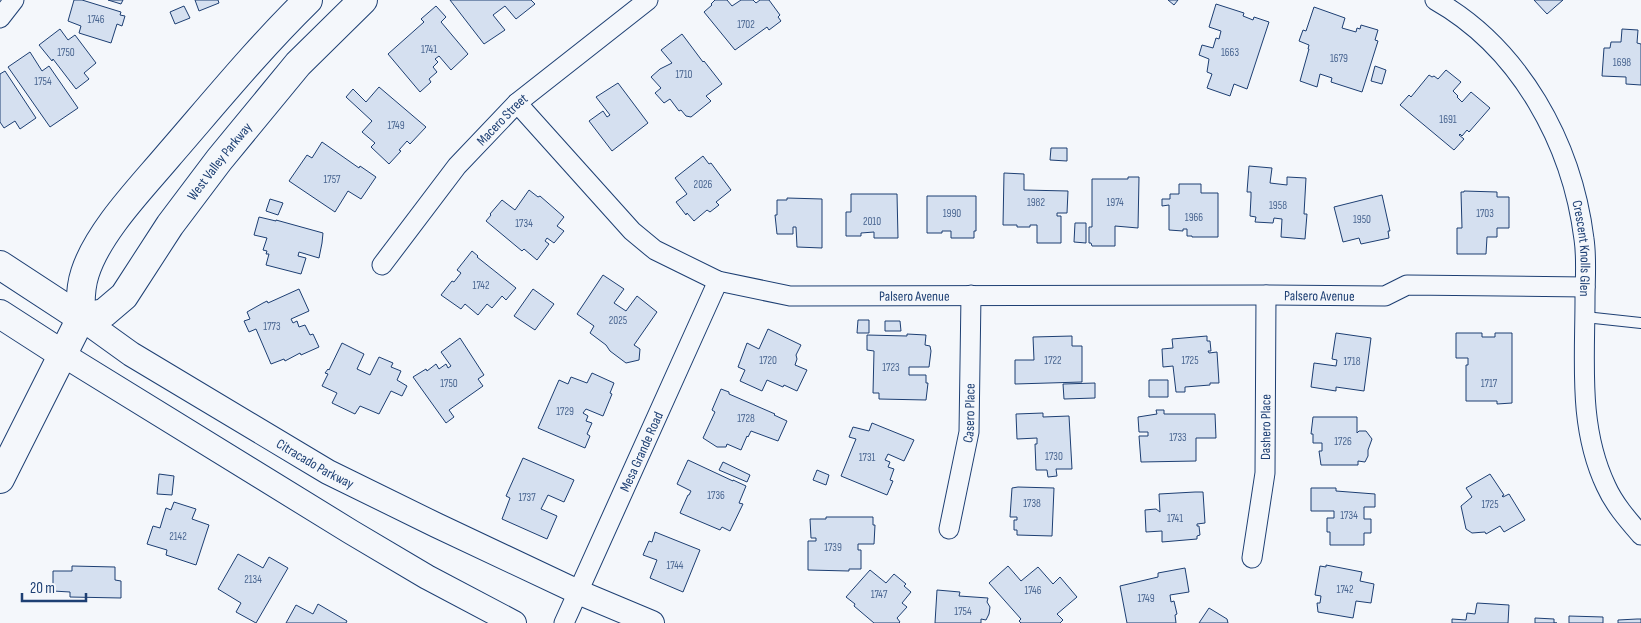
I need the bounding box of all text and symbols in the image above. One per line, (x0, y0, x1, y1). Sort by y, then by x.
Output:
house number: 1746 (87, 13, 105, 26)
house number: 1702 (737, 18, 755, 31)
house number: 1741 (421, 43, 437, 56)
house number: 1750 (57, 46, 75, 59)
house number: 1663 (1221, 46, 1239, 59)
house number: 1679 (1330, 52, 1348, 65)
house number: 1698 (1613, 56, 1631, 69)
house number: 1710 (675, 68, 693, 81)
house number: 1754 (34, 75, 52, 88)
street label: Macero Street (473, 90, 531, 149)
house number: 1691 (1439, 113, 1457, 126)
street label: West Valley Parkway (184, 119, 256, 204)
house number: 1749 (387, 119, 405, 132)
house number: 1757 (324, 173, 341, 186)
house number: 2026 (694, 178, 713, 191)
house number: 1982 (1027, 196, 1046, 209)
house number: 1974 (1106, 196, 1124, 209)
house number: 1958 (1269, 199, 1287, 212)
street label: Crescent Knolls Glen (1568, 199, 1594, 297)
house number: 1990 (943, 207, 961, 220)
house number: 1703 (1476, 207, 1494, 220)
house number: 1966 (1185, 211, 1203, 224)
house number: 1950 (1353, 213, 1371, 226)
house number: 2010 (863, 215, 881, 228)
house number: 1734 (515, 217, 533, 230)
house number: 1742 (473, 279, 490, 292)
street label: Palsero Avenue (1284, 287, 1355, 305)
street label: Palsero Avenue (879, 288, 950, 305)
house number: 2025 (609, 314, 627, 327)
house number: 1773 (263, 320, 281, 333)
house number: 1720 (759, 354, 777, 367)
house number: 1722 (1044, 354, 1062, 367)
house number: 1725 (1181, 354, 1199, 367)
house number: 1718 (1344, 355, 1361, 368)
house number: 1723 (882, 361, 900, 374)
house number: 1750 (440, 377, 458, 390)
house number: 1717 (1481, 377, 1498, 390)
street label: Casero Place (959, 383, 979, 444)
street label: Dashero Place (1257, 394, 1274, 460)
house number: 1729 (556, 405, 574, 418)
street label: Mesa Grande Road (616, 409, 667, 494)
house number: 1728 (737, 412, 755, 425)
house number: 1733 (1169, 431, 1187, 444)
street label: Citracado Parkway (273, 435, 357, 493)
house number: 1726 (1334, 435, 1352, 448)
house number: 1730 (1045, 450, 1063, 463)
house number: 1731 (859, 451, 875, 464)
house number: 1736 (707, 489, 725, 502)
house number: 1737 (518, 491, 536, 504)
house number: 1738 (1023, 497, 1041, 510)
house number: 1725 (1481, 498, 1499, 511)
house number: 1734 (1340, 509, 1358, 522)
house number: 1741 (1167, 512, 1183, 525)
house number: 2142 (169, 530, 187, 543)
house number: 1739 (824, 541, 842, 554)
house number: 1744 (667, 559, 684, 572)
scale bar (22, 570, 86, 602)
house number: 2134 (244, 573, 262, 586)
text: 20 m (30, 579, 55, 598)
house number: 1742 (1337, 583, 1354, 596)
house number: 1746 (1024, 584, 1042, 597)
house number: 1747 (871, 588, 888, 601)
house number: 1749 (1137, 592, 1155, 605)
house number: 1754 (954, 605, 972, 618)

